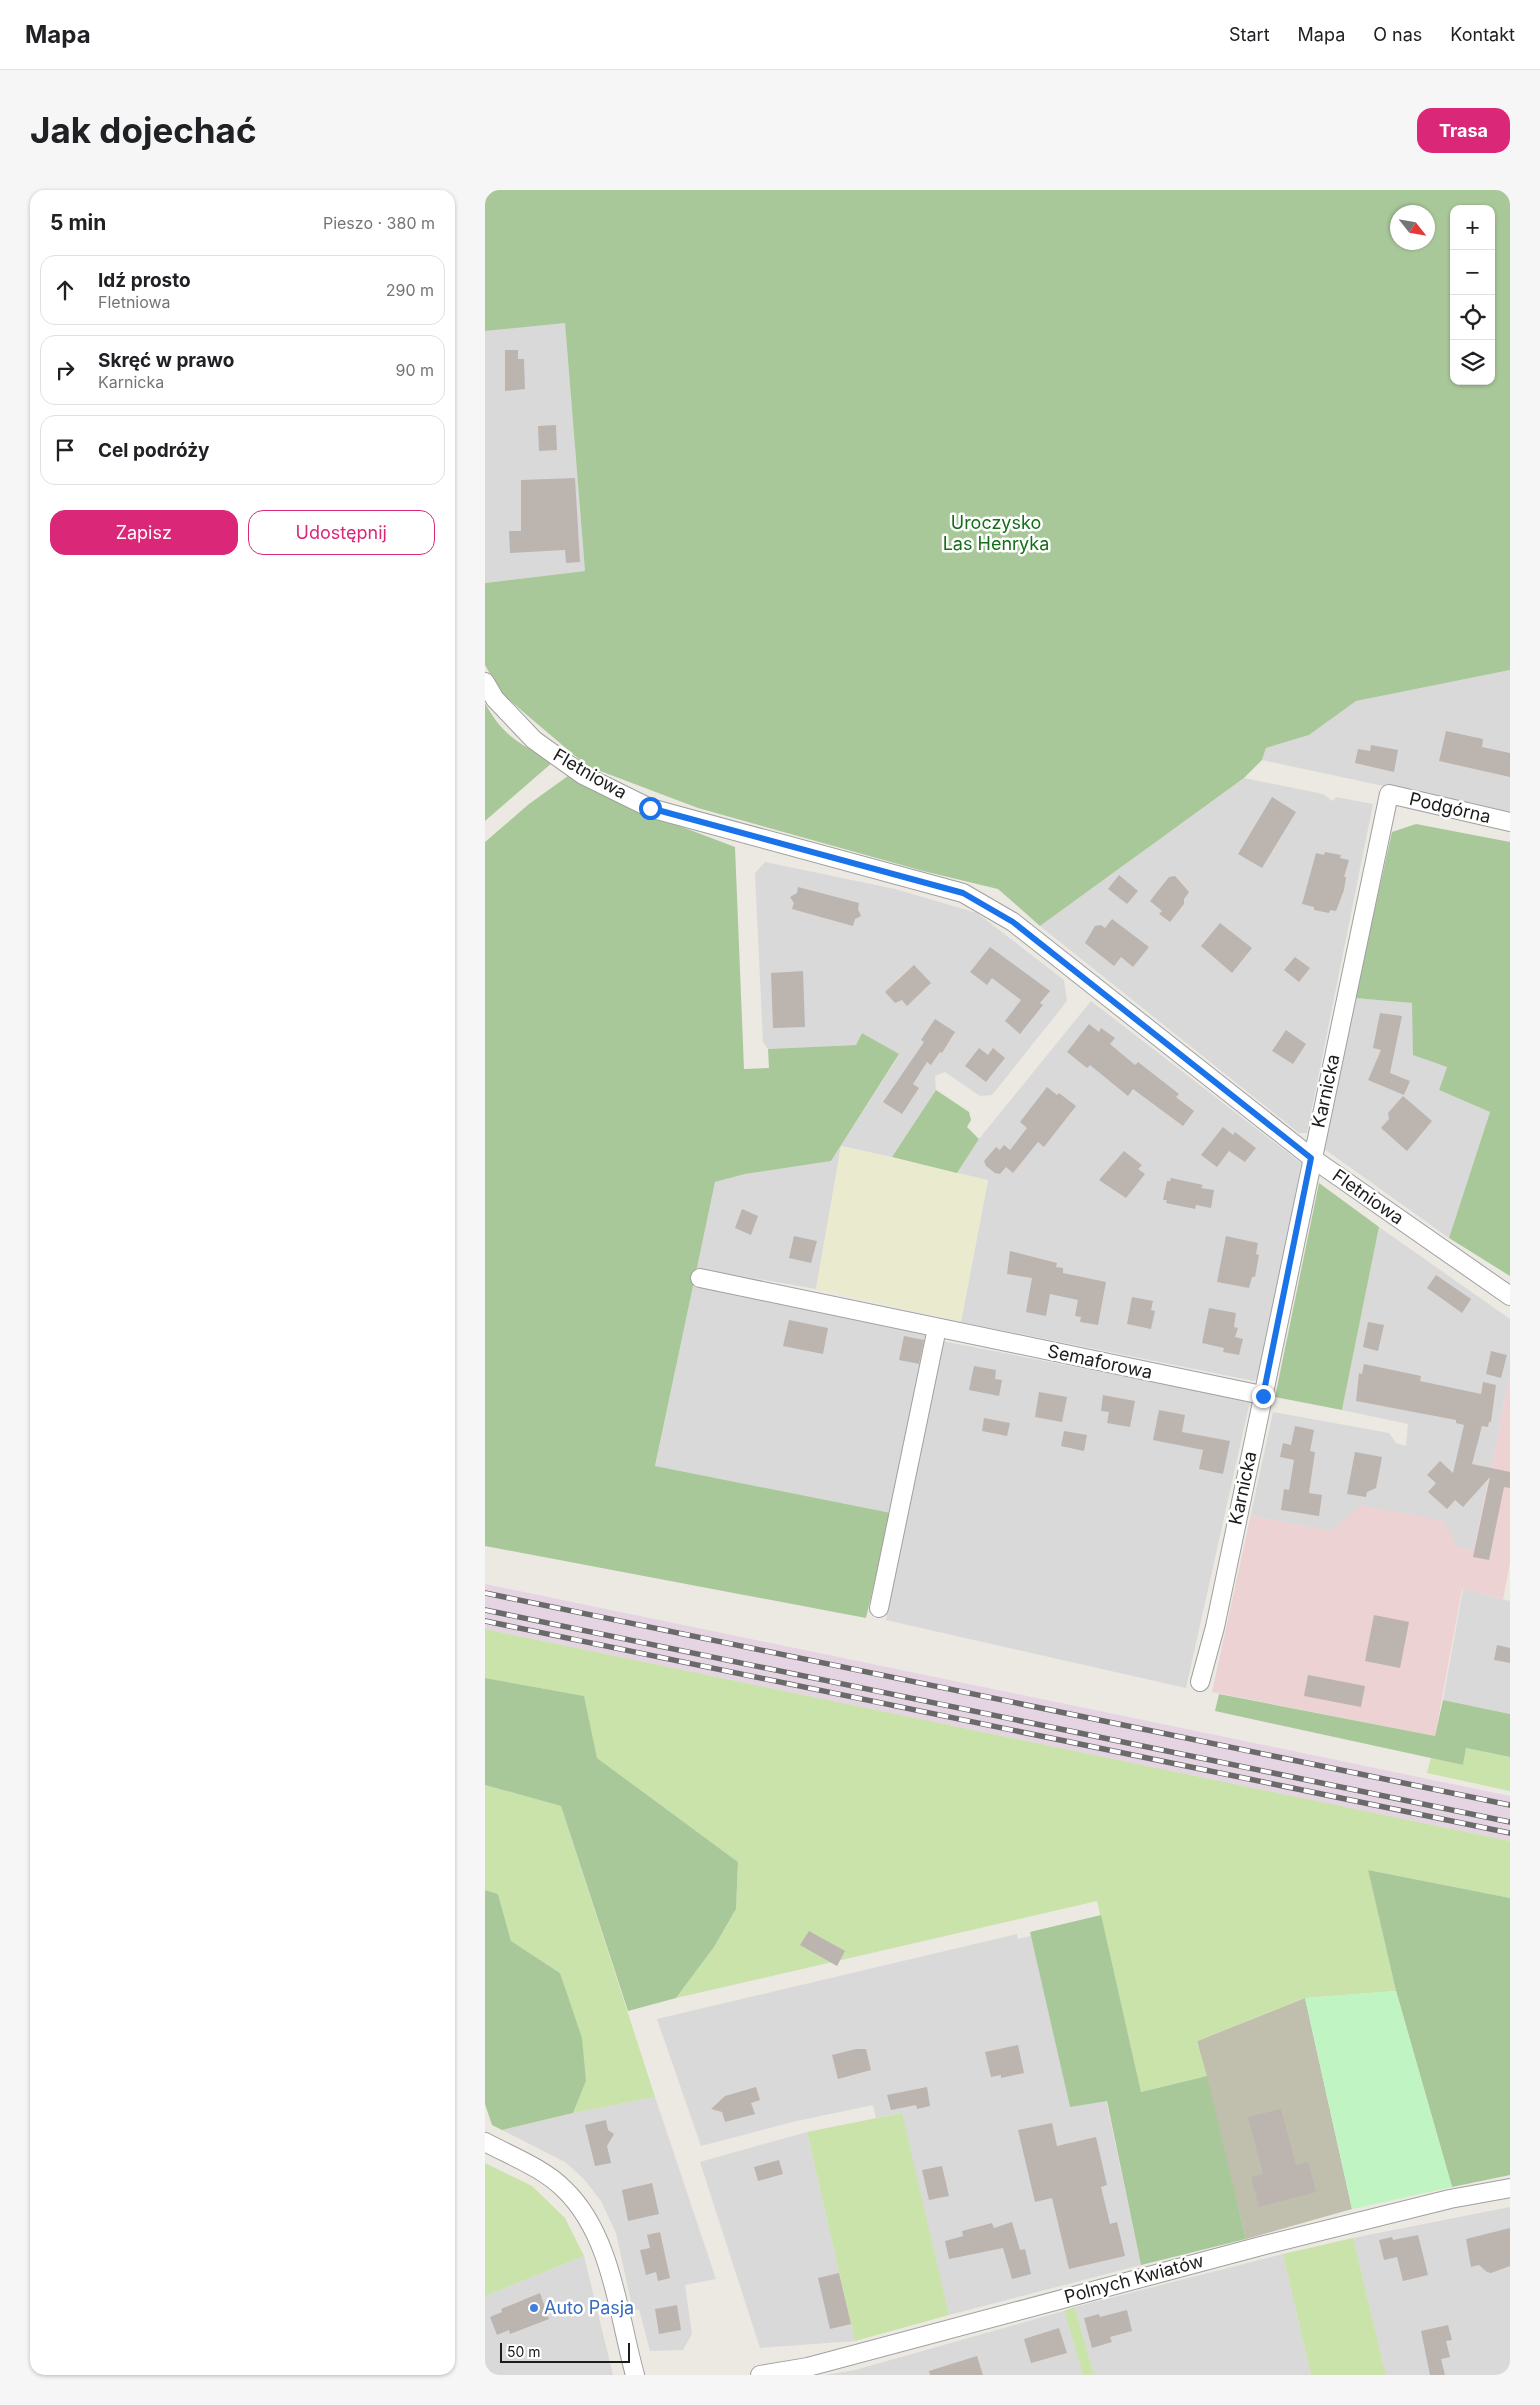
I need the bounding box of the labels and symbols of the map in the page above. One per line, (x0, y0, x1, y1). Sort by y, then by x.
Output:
north arrow (1390, 205, 1435, 250)
park label: Uroczysko Las Henryka (943, 512, 1049, 554)
street label: Fletniowa (550, 744, 631, 803)
street label: Podgórna (1407, 788, 1493, 827)
route start (639, 797, 662, 820)
street label: Karnicka (1307, 1052, 1344, 1130)
street label: Fletniowa (1329, 1165, 1408, 1229)
street label: Semaforowa (1046, 1340, 1154, 1383)
route end (1252, 1385, 1275, 1408)
street label: Karnicka (1224, 1449, 1261, 1527)
street label: Polnych Kwiatów (1062, 2250, 1206, 2307)
place label: Auto Pasja (544, 2297, 634, 2318)
marker: Auto Pasja (528, 2302, 540, 2314)
scale bar (500, 2340, 630, 2363)

